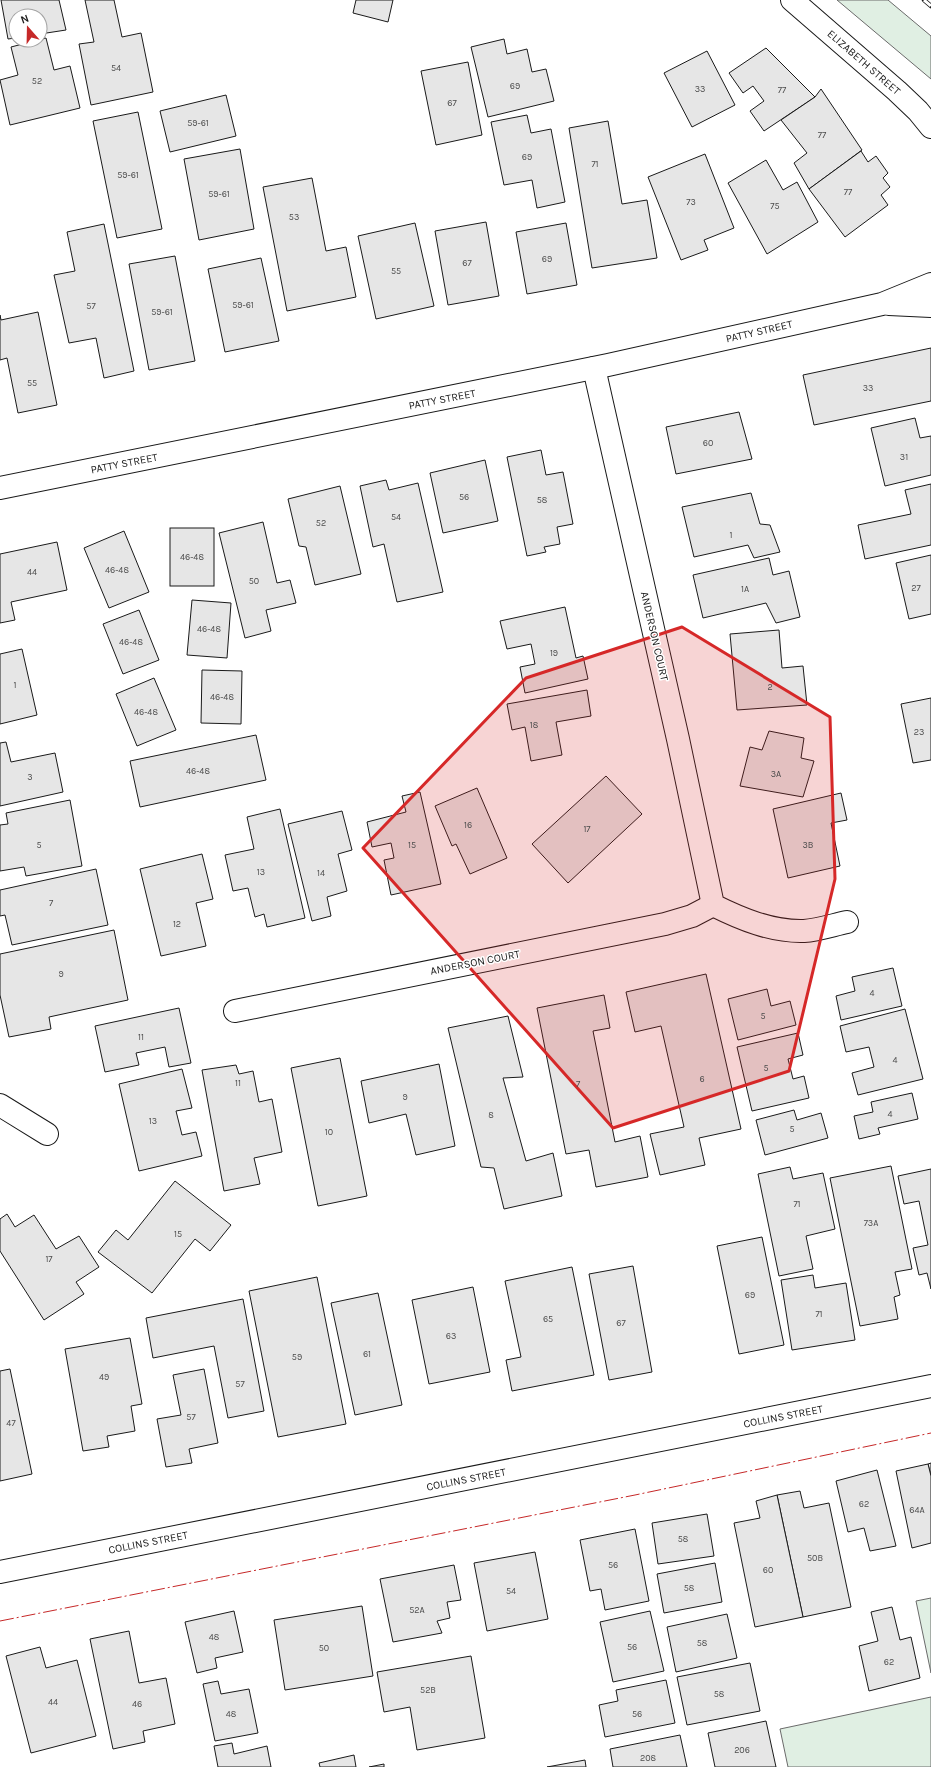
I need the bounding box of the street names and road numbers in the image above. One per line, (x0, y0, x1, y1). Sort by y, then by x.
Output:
street label: ELIZABETH STREET (825, 27, 903, 98)
street label: PATTY STREET (725, 317, 794, 345)
street label: PATTY STREET (408, 387, 477, 412)
street label: PATTY STREET (90, 451, 159, 476)
street label: ANDERSON COURT (638, 590, 671, 682)
street label: ANDERSON COURT (429, 947, 522, 978)
street label: COLLINS STREET (742, 1402, 824, 1431)
street label: COLLINS STREET (425, 1465, 507, 1494)
street label: COLLINS STREET (107, 1528, 189, 1557)

